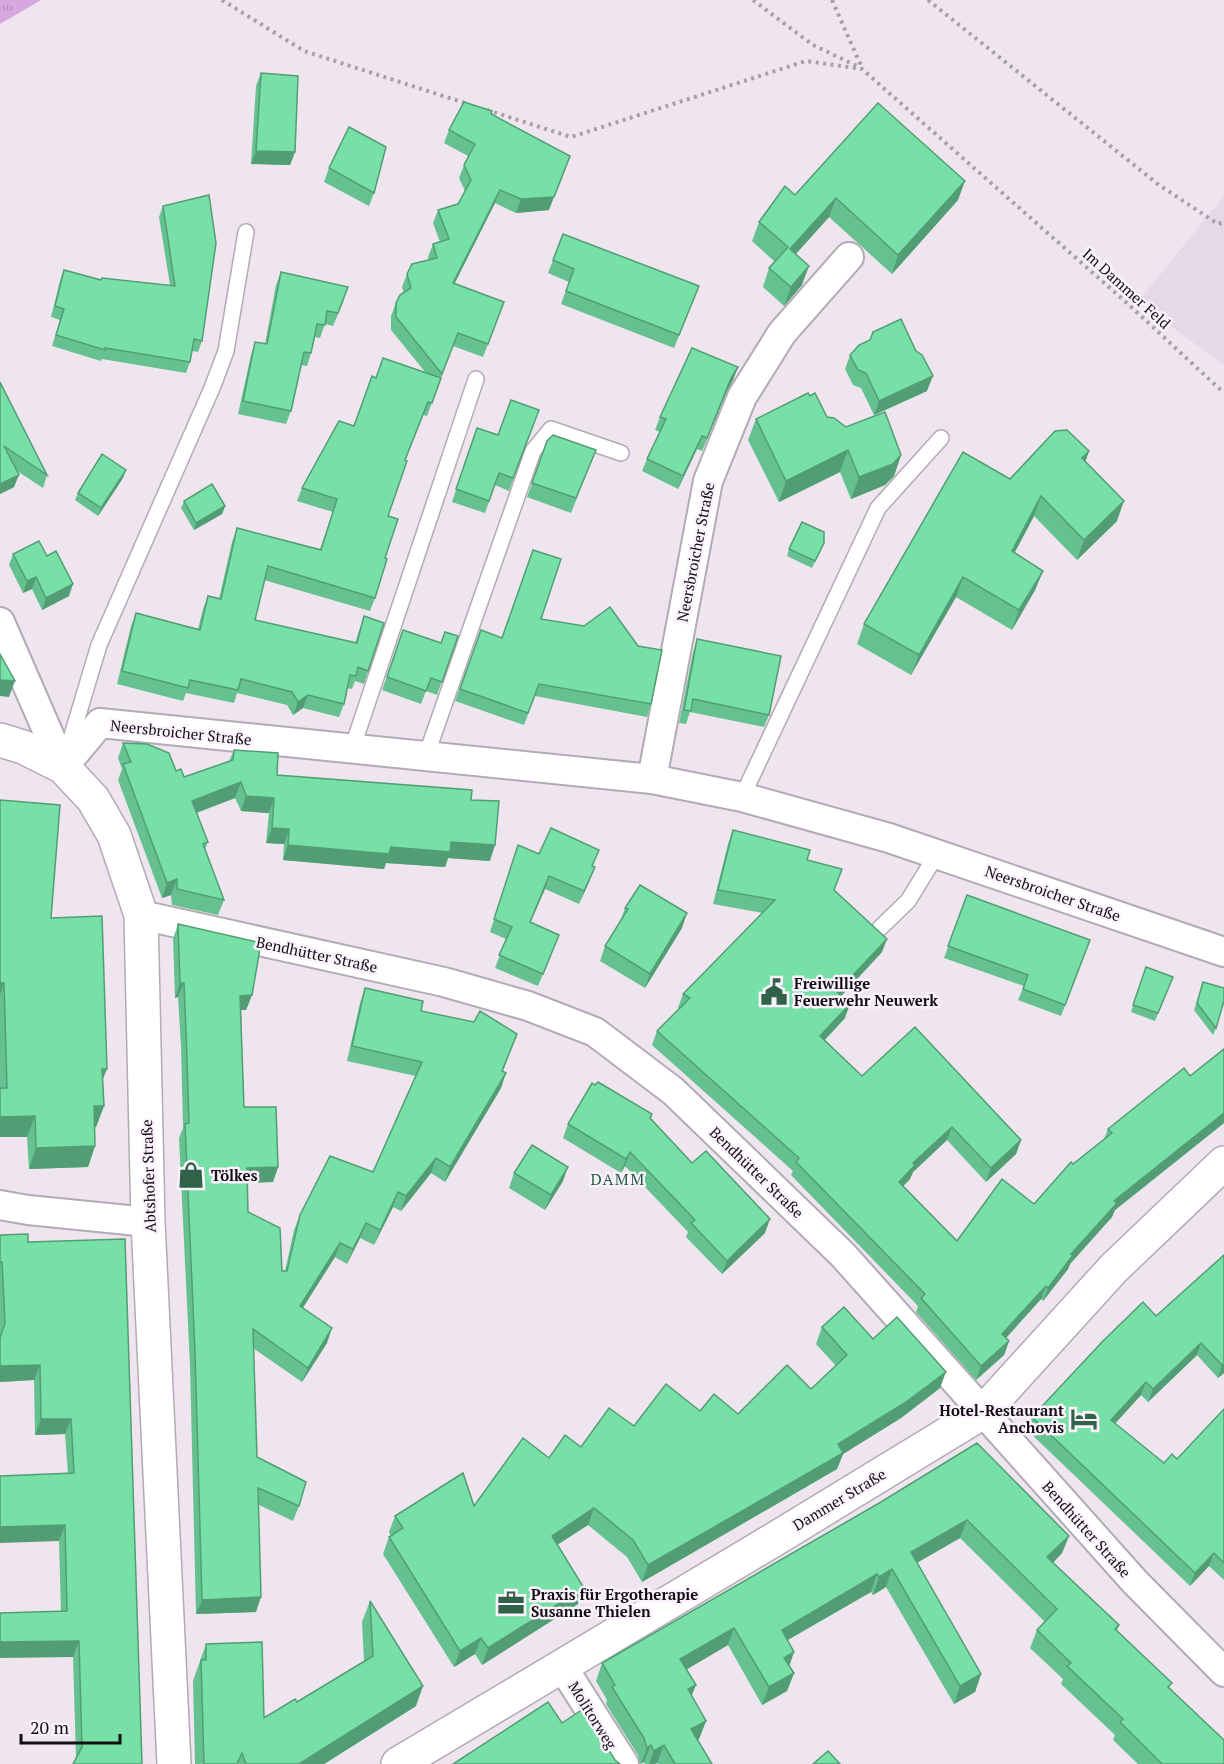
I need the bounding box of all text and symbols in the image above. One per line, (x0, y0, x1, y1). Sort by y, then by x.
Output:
street label: Im Dammer Feld (1079, 243, 1175, 333)
street label: Neersbroicher Straße (672, 480, 718, 624)
street label: Neersbroicher Straße (109, 715, 253, 749)
street label: Neersbroicher Straße (983, 860, 1123, 926)
street label: Bendhütter Straße (254, 931, 380, 977)
place label: Freiwillige Feuerwehr Neuwerk (794, 973, 938, 1010)
public building icon: Freiwillige Feuerwehr Neuwerk (759, 977, 789, 1007)
street label: Abtshofer Straße (136, 1119, 160, 1233)
street label: Bendhütter Straße (706, 1122, 808, 1222)
shop icon: Tölkes (176, 1160, 206, 1190)
place label: Tölkes (211, 1165, 258, 1185)
district label: DAMM (590, 1168, 646, 1190)
place label: Hotel-Restaurant Anchovis (939, 1400, 1064, 1437)
hotel icon: Hotel-Restaurant Anchovis (1069, 1404, 1099, 1434)
street label: Dammer Straße (789, 1463, 889, 1535)
street label: Bendhütter Straße (1038, 1476, 1136, 1582)
place label: Praxis für Ergotherapie Susanne Thielen (531, 1584, 698, 1621)
office icon: Praxis für Ergotherapie Susanne Thielen (496, 1588, 526, 1618)
street label: Molitorweg (564, 1677, 622, 1754)
scale bar (21, 1707, 120, 1745)
text: 20 m (30, 1715, 70, 1739)

